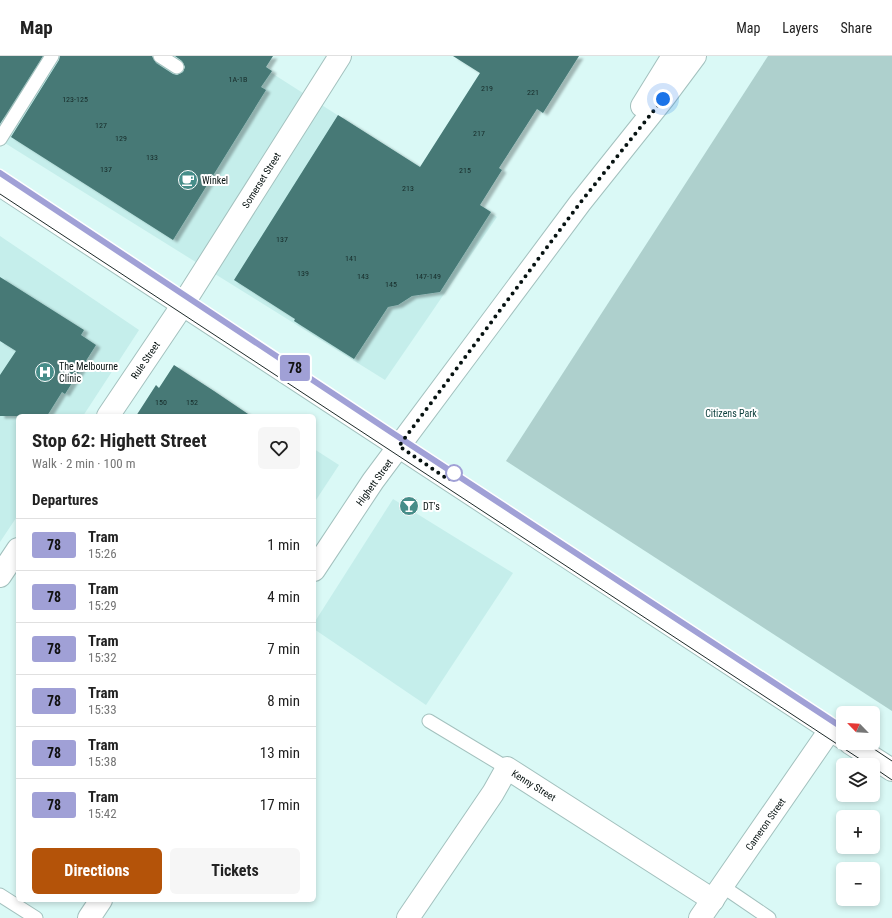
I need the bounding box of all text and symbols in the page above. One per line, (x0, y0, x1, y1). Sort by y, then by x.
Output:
text: Map (20, 16, 53, 39)
text: Map (736, 20, 760, 36)
text: Layers (782, 20, 819, 36)
text: Share (841, 20, 872, 36)
house number: 1A-1B (229, 75, 247, 84)
house number: 219 (481, 84, 493, 93)
house number: 221 (527, 88, 539, 97)
your location (653, 89, 673, 109)
house number: 123-125 (62, 95, 88, 104)
house number: 127 (95, 121, 107, 130)
house number: 217 (473, 129, 485, 138)
house number: 129 (115, 134, 127, 143)
street label: Somerset Street (240, 150, 283, 210)
house number: 133 (146, 153, 158, 162)
house number: 137 (100, 165, 112, 174)
house number: 215 (459, 166, 471, 175)
cafe icon: Winkel (177, 169, 199, 191)
place label: Winkel (202, 175, 228, 186)
house number: 213 (402, 184, 414, 193)
house number: 137 (276, 235, 288, 244)
house number: 141 (345, 254, 357, 263)
house number: 139 (297, 269, 309, 278)
house number: 143 (357, 272, 369, 281)
house number: 147-149 (415, 272, 441, 281)
house number: 145 (385, 280, 397, 289)
street label: Rule Street (129, 339, 162, 381)
line badge: 78 (277, 355, 313, 381)
text: 78 (288, 360, 302, 376)
hospital icon: The Melbourne Clinic (34, 361, 56, 383)
place label: The Melbourne Clinic (59, 361, 118, 384)
house number: 150 (155, 398, 167, 407)
house number: 152 (186, 398, 198, 407)
park label: Citizens Park (705, 408, 757, 419)
button: heart (258, 427, 300, 469)
text: Stop 62: Highett Street (32, 429, 207, 452)
text: Walk · 2 min · 100 m (32, 456, 136, 471)
street label: Highett Street (354, 457, 395, 508)
unlabelled marker (445, 464, 463, 482)
text: Departures (32, 491, 98, 509)
bar icon: DT's (398, 495, 420, 517)
place label: DT's (423, 501, 440, 512)
text: Tram (88, 528, 119, 546)
text: 1 min (267, 536, 300, 554)
text: 78 (47, 537, 61, 553)
text: 15:26 (88, 546, 117, 561)
text: Tram (88, 580, 119, 598)
text: 4 min (267, 588, 300, 606)
text: 78 (47, 589, 61, 605)
text: 15:29 (88, 598, 117, 613)
text: Tram (88, 632, 119, 650)
text: 7 min (267, 640, 300, 658)
text: 78 (47, 641, 61, 657)
text: 15:32 (88, 650, 117, 665)
text: Tram (88, 684, 119, 702)
text: 8 min (267, 692, 300, 710)
text: 78 (47, 693, 61, 709)
text: 15:33 (88, 702, 117, 717)
north arrow (836, 706, 880, 750)
map controls (836, 706, 880, 906)
text: Tram (88, 736, 119, 754)
text: 13 min (260, 744, 300, 762)
text: 78 (47, 745, 61, 761)
text: 15:38 (88, 754, 117, 769)
button: layers (836, 758, 880, 802)
street label: Kenny Street (510, 768, 558, 803)
text: Tram (88, 788, 119, 806)
text: 17 min (260, 796, 300, 814)
street label: Cameron Street (743, 796, 787, 853)
text: 78 (47, 797, 61, 813)
text: 15:42 (88, 806, 117, 821)
button: + (836, 810, 880, 854)
button: Directions (32, 848, 162, 894)
button: Tickets (170, 848, 300, 894)
button: − (836, 862, 880, 906)

